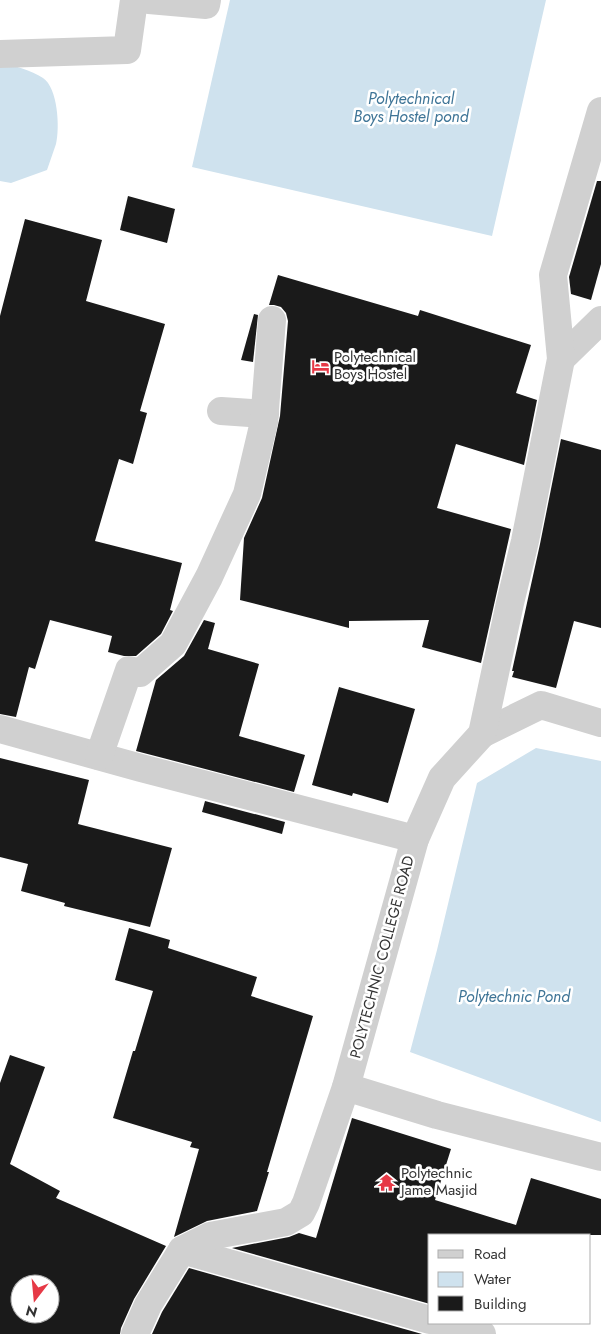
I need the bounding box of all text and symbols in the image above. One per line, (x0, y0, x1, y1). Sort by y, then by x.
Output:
water label: Polytechnical Boys Hostel pond (353, 87, 470, 128)
place label: Polytechnical Boys Hostel (334, 346, 416, 385)
hotel icon: Polytechnical Boys Hostel (310, 356, 330, 376)
street label: POLYTECHNIC COLLEGE ROAD (344, 853, 420, 1061)
water label: Polytechnic Pond (458, 985, 571, 1008)
place label: Polytechnic Jame Masjid (399, 1162, 477, 1201)
temple icon: Polytechnic Jame Masjid (377, 1172, 397, 1192)
legend (428, 1234, 591, 1324)
text: Road (474, 1243, 506, 1265)
text: Water (474, 1268, 512, 1290)
north arrow (10, 1274, 60, 1324)
text: Building (474, 1293, 526, 1315)
text: N (23, 1300, 40, 1323)

